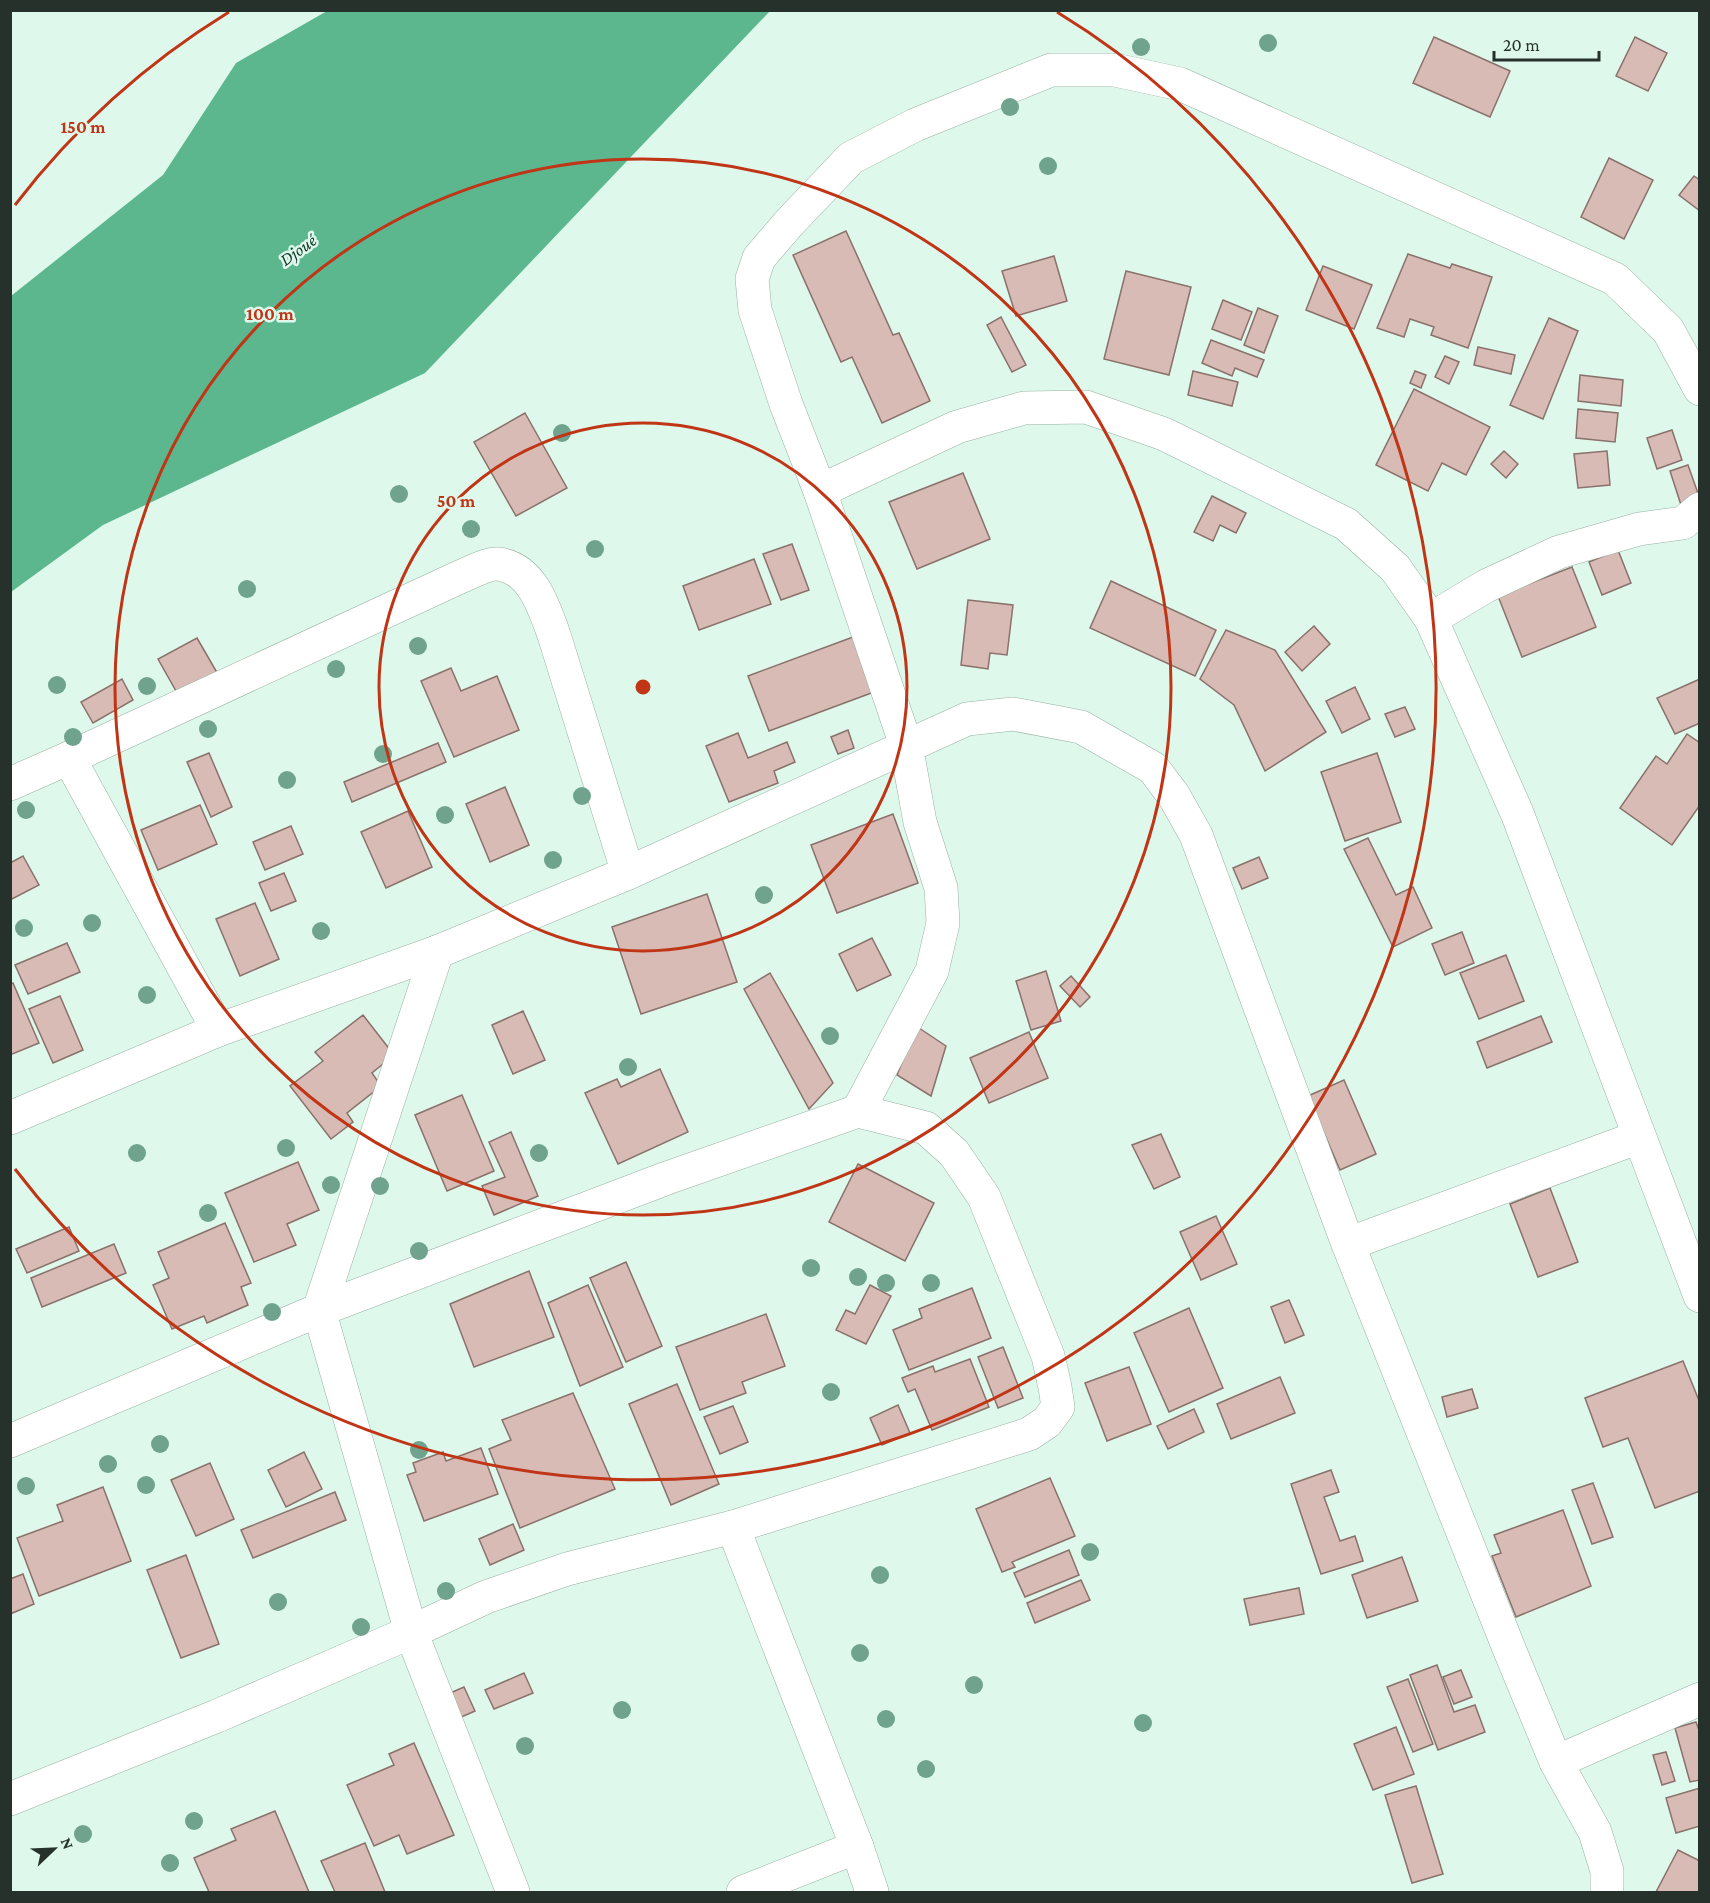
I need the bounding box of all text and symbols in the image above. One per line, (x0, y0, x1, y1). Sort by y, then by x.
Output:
scale bar (1494, 24, 1599, 62)
text: 20 m (1503, 35, 1540, 55)
text: 150 m (60, 117, 106, 137)
water label: Djoué (276, 229, 322, 271)
text: 100 m (246, 304, 294, 324)
text: 50 m (437, 491, 476, 511)
centre of rings (633, 677, 653, 697)
north arrow (24, 1819, 84, 1879)
text: N (57, 1835, 77, 1852)

